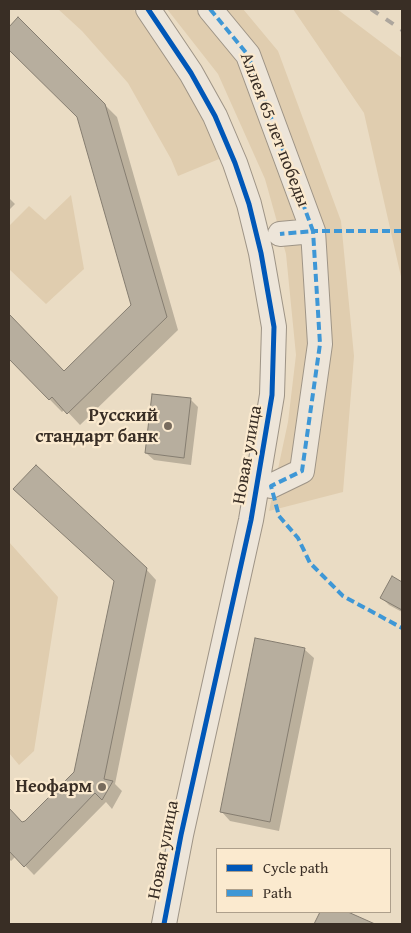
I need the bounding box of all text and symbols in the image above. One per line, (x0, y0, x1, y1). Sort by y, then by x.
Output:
street label: Аллея 65 лет победы (235, 50, 313, 210)
street label: Новая улица (229, 404, 267, 506)
place label: Русский стандарт банк (35, 405, 158, 448)
marker: Русский стандарт банк (162, 420, 174, 432)
place label: Неофарм (15, 776, 92, 798)
marker: Неофарм (96, 781, 108, 793)
street label: Новая улица (144, 799, 184, 901)
legend (216, 848, 391, 913)
text: Cycle path (263, 857, 329, 878)
text: Path (263, 882, 292, 903)

